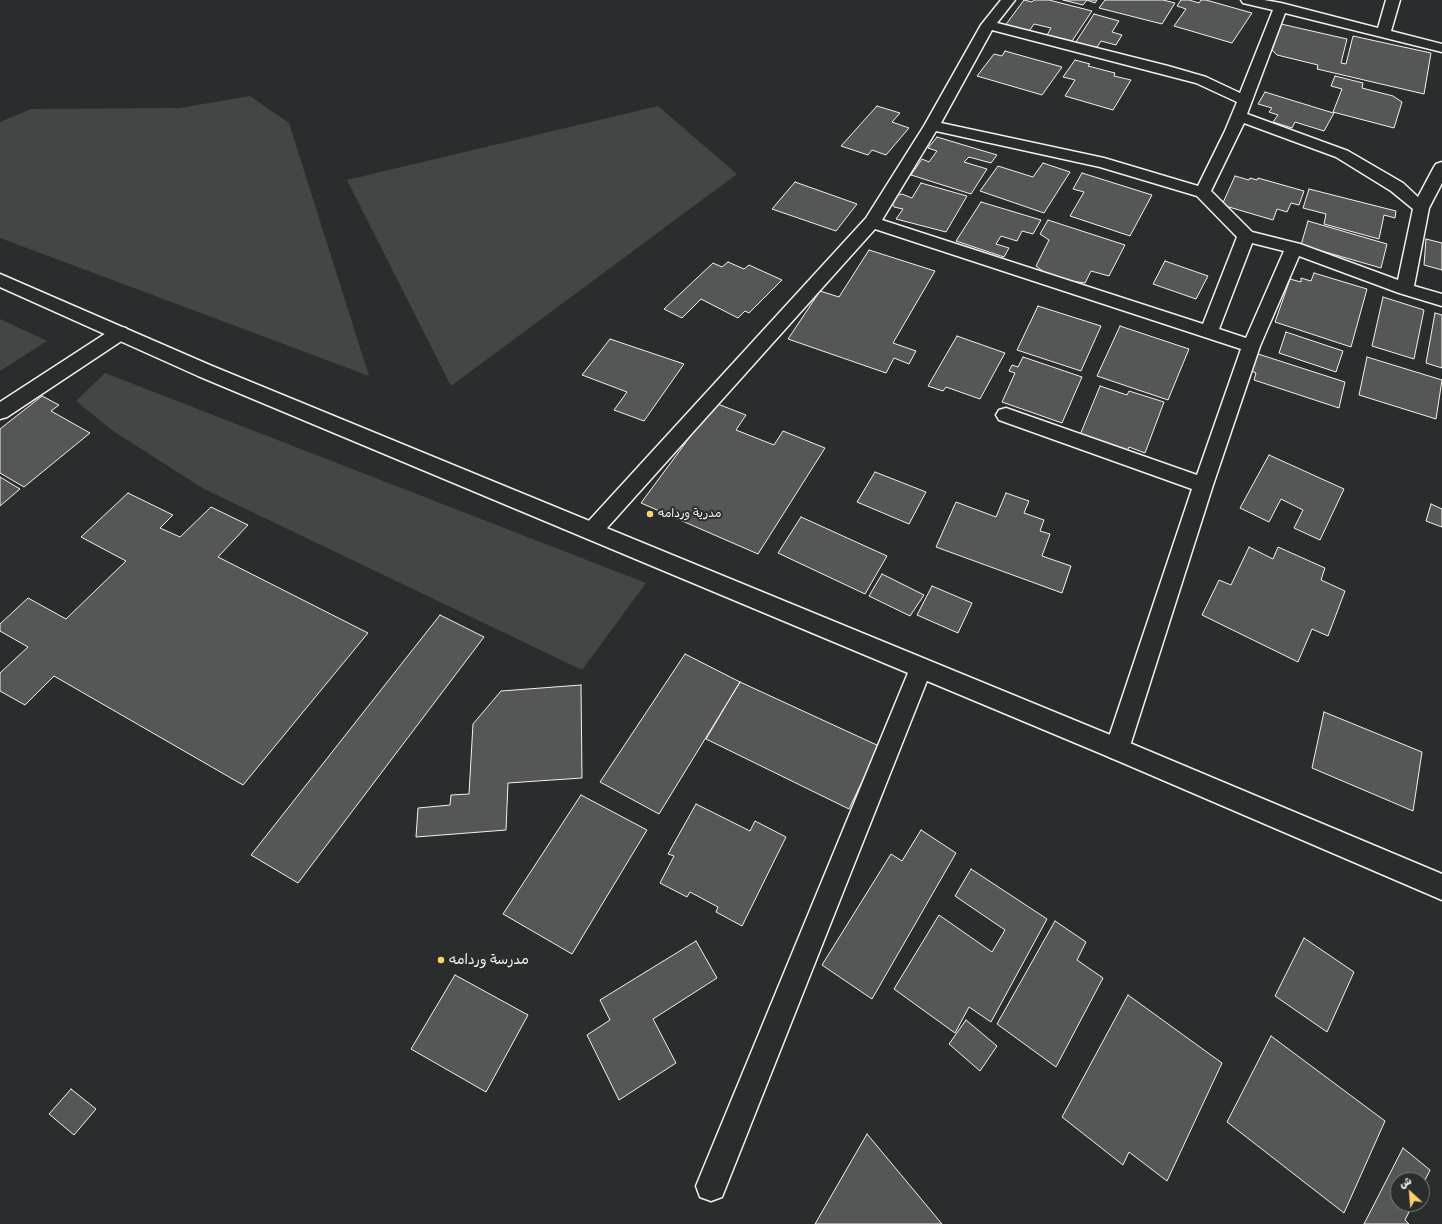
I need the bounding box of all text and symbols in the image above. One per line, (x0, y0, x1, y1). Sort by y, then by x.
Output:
place label: مدرية وردامه (658, 507, 721, 521)
marker: مدرية وردامه (645, 509, 655, 519)
place label: مدرسة وردامه (449, 952, 529, 968)
marker: مدرسة وردامه (436, 955, 446, 965)
north arrow (1390, 1172, 1430, 1212)
text: ش (1397, 1173, 1414, 1191)

